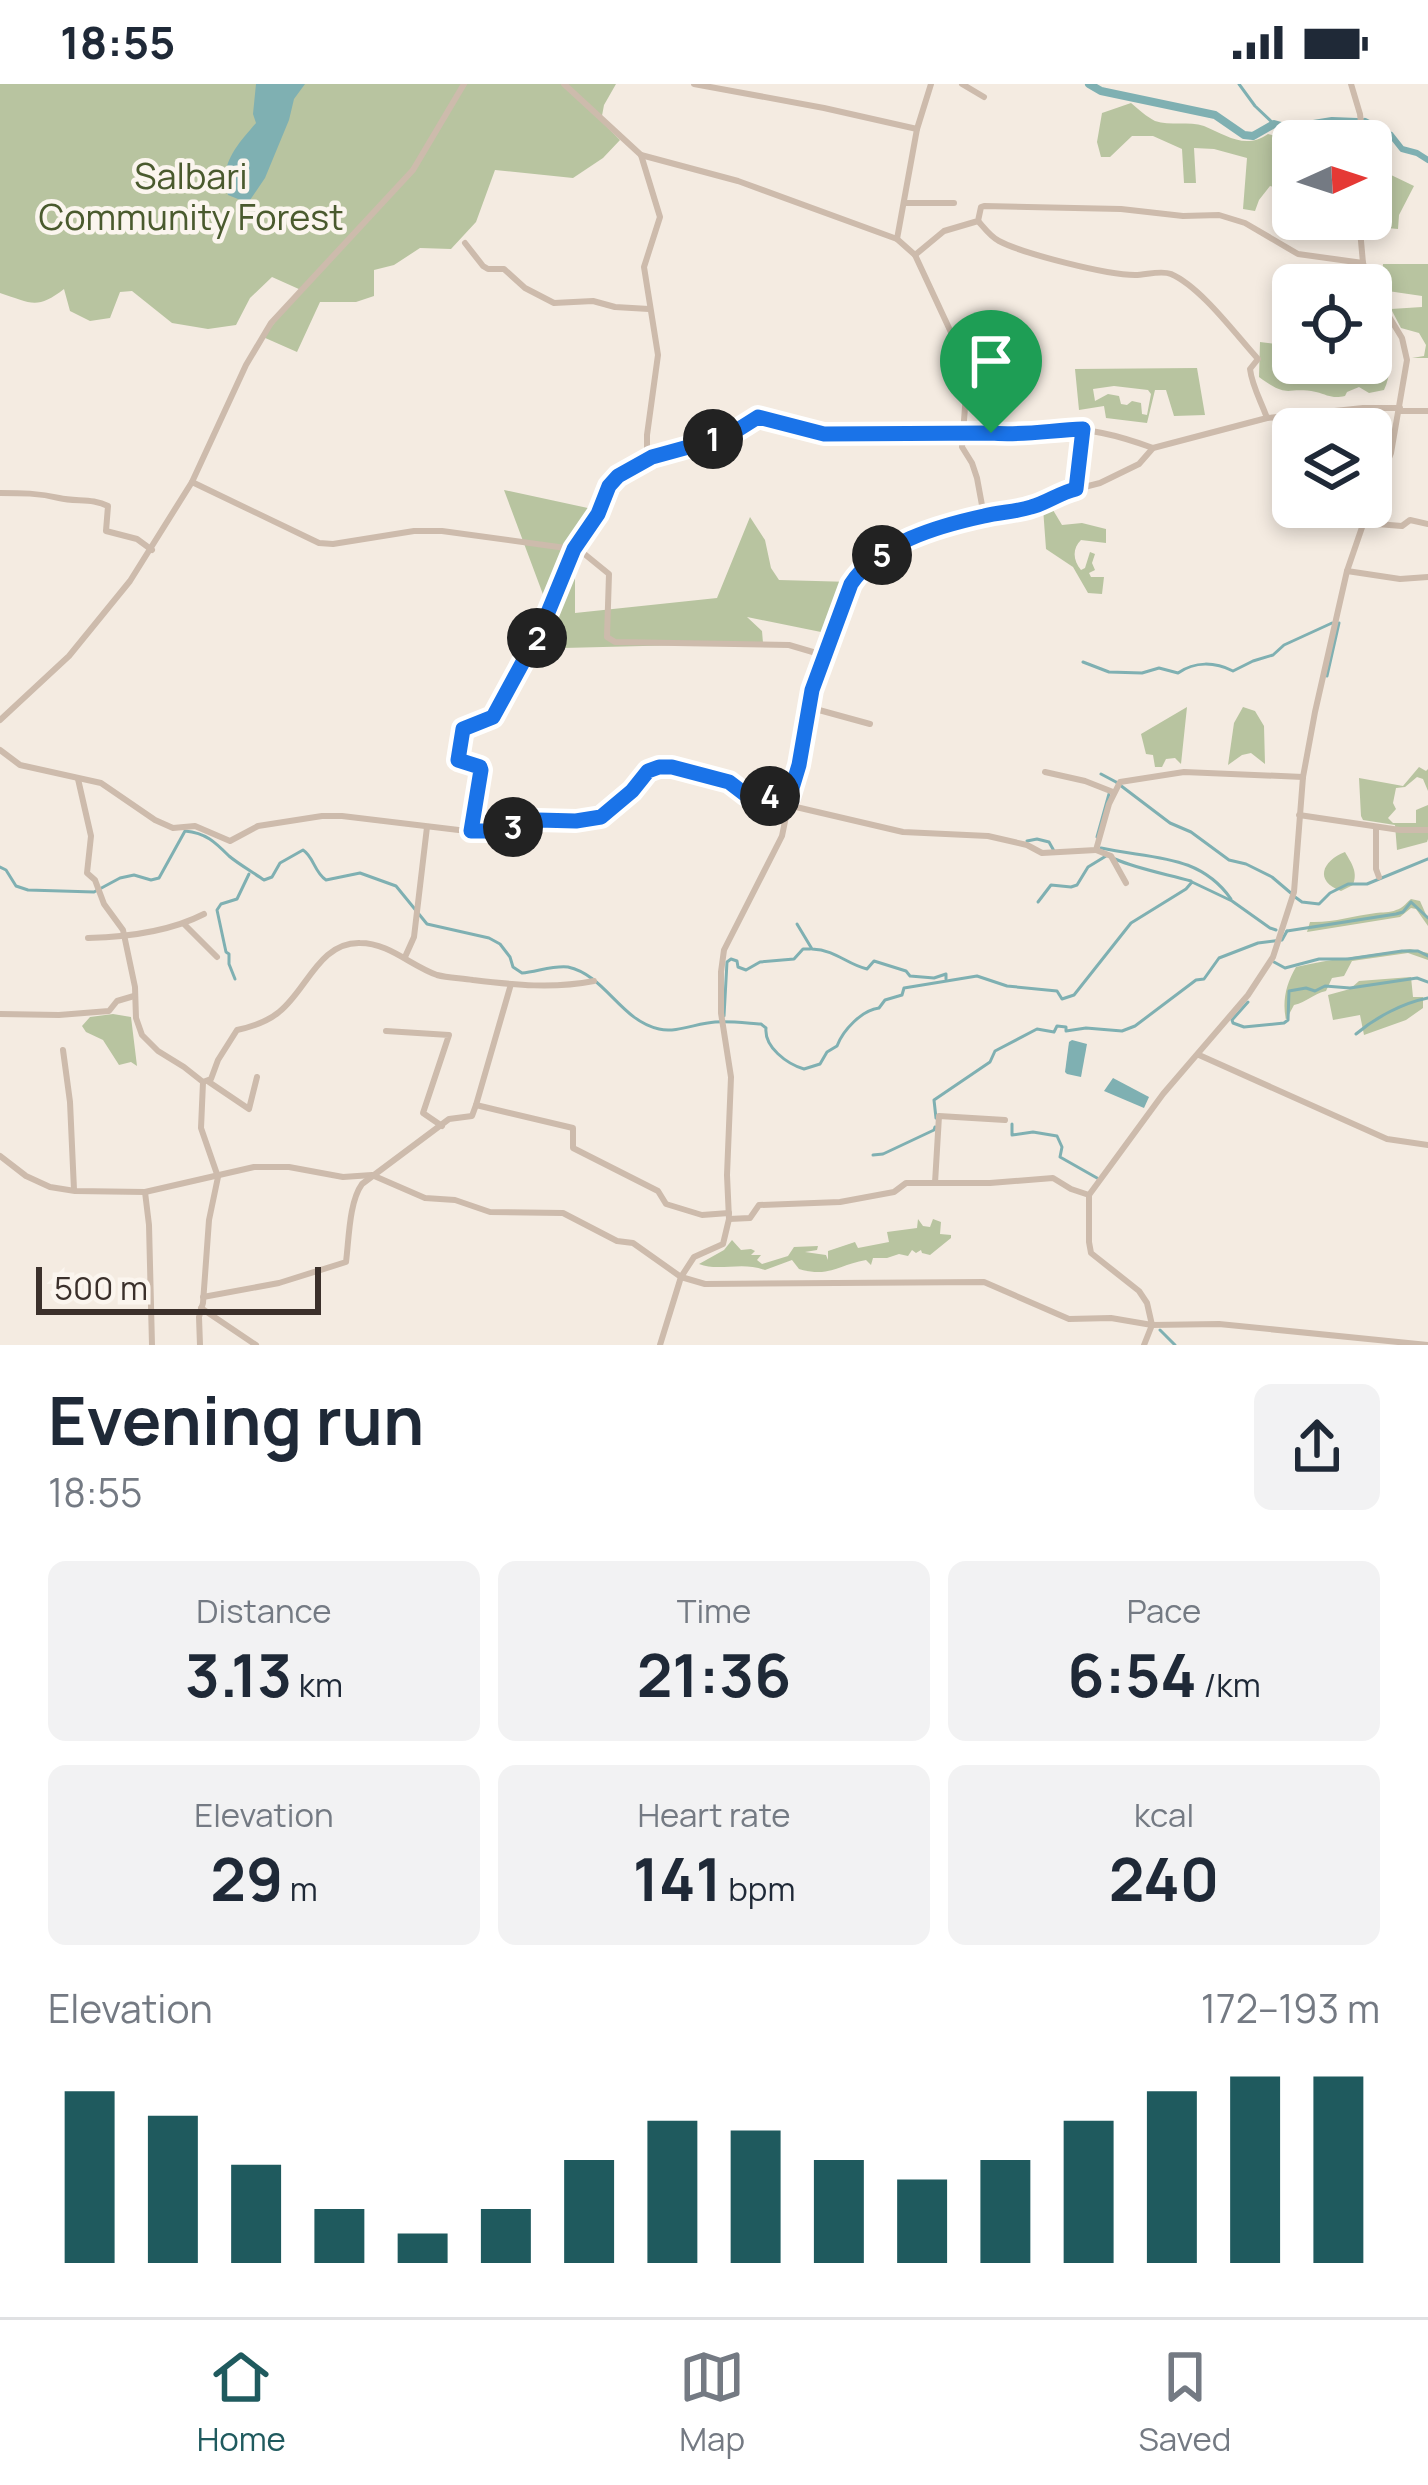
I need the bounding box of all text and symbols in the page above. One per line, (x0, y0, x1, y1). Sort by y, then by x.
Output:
text: 18:55 (60, 11, 175, 73)
north arrow (1272, 120, 1392, 240)
map controls (1272, 120, 1392, 528)
park label: Salbari Community Forest (38, 151, 344, 241)
button: locate (1272, 264, 1392, 384)
pin (940, 310, 1042, 433)
icon: arrive (958, 328, 1024, 394)
button: layers (1272, 408, 1392, 528)
pin: 1 (683, 409, 743, 469)
text: 1 (706, 416, 720, 461)
pin: 5 (852, 525, 912, 585)
text: 5 (872, 532, 892, 577)
pin: 2 (507, 608, 567, 668)
text: 2 (527, 615, 547, 660)
pin: 4 (740, 766, 800, 826)
text: 4 (760, 773, 780, 818)
pin: 3 (483, 797, 543, 857)
text: 3 (503, 804, 523, 849)
scale bar (36, 1261, 321, 1314)
text: 500 m (54, 1265, 148, 1310)
text: Evening run (48, 1375, 424, 1465)
button: share (1254, 1384, 1380, 1510)
text: 18:55 (48, 1465, 143, 1519)
text: Distance (196, 1588, 332, 1633)
text: Time (677, 1588, 751, 1633)
text: Pace (1127, 1588, 1201, 1633)
text: 3.13 (185, 1633, 292, 1715)
text: 21:36 (637, 1633, 791, 1715)
text: 6:54 (1067, 1633, 1197, 1715)
text: km (292, 1662, 343, 1707)
text: /km (1197, 1662, 1261, 1707)
text: Elevation (194, 1792, 334, 1837)
text: Heart rate (637, 1792, 791, 1837)
text: kcal (1134, 1792, 1194, 1837)
text: 29 (210, 1837, 283, 1919)
text: 141 (633, 1837, 722, 1919)
text: 240 (1109, 1837, 1219, 1919)
text: m (283, 1866, 318, 1911)
text: bpm (722, 1866, 795, 1911)
text: Elevation (48, 1981, 213, 2035)
text: 172–193 m (1201, 1981, 1380, 2035)
tab: Home (197, 2344, 286, 2461)
tab: Map (679, 2344, 745, 2461)
tab: Saved (1138, 2344, 1231, 2461)

